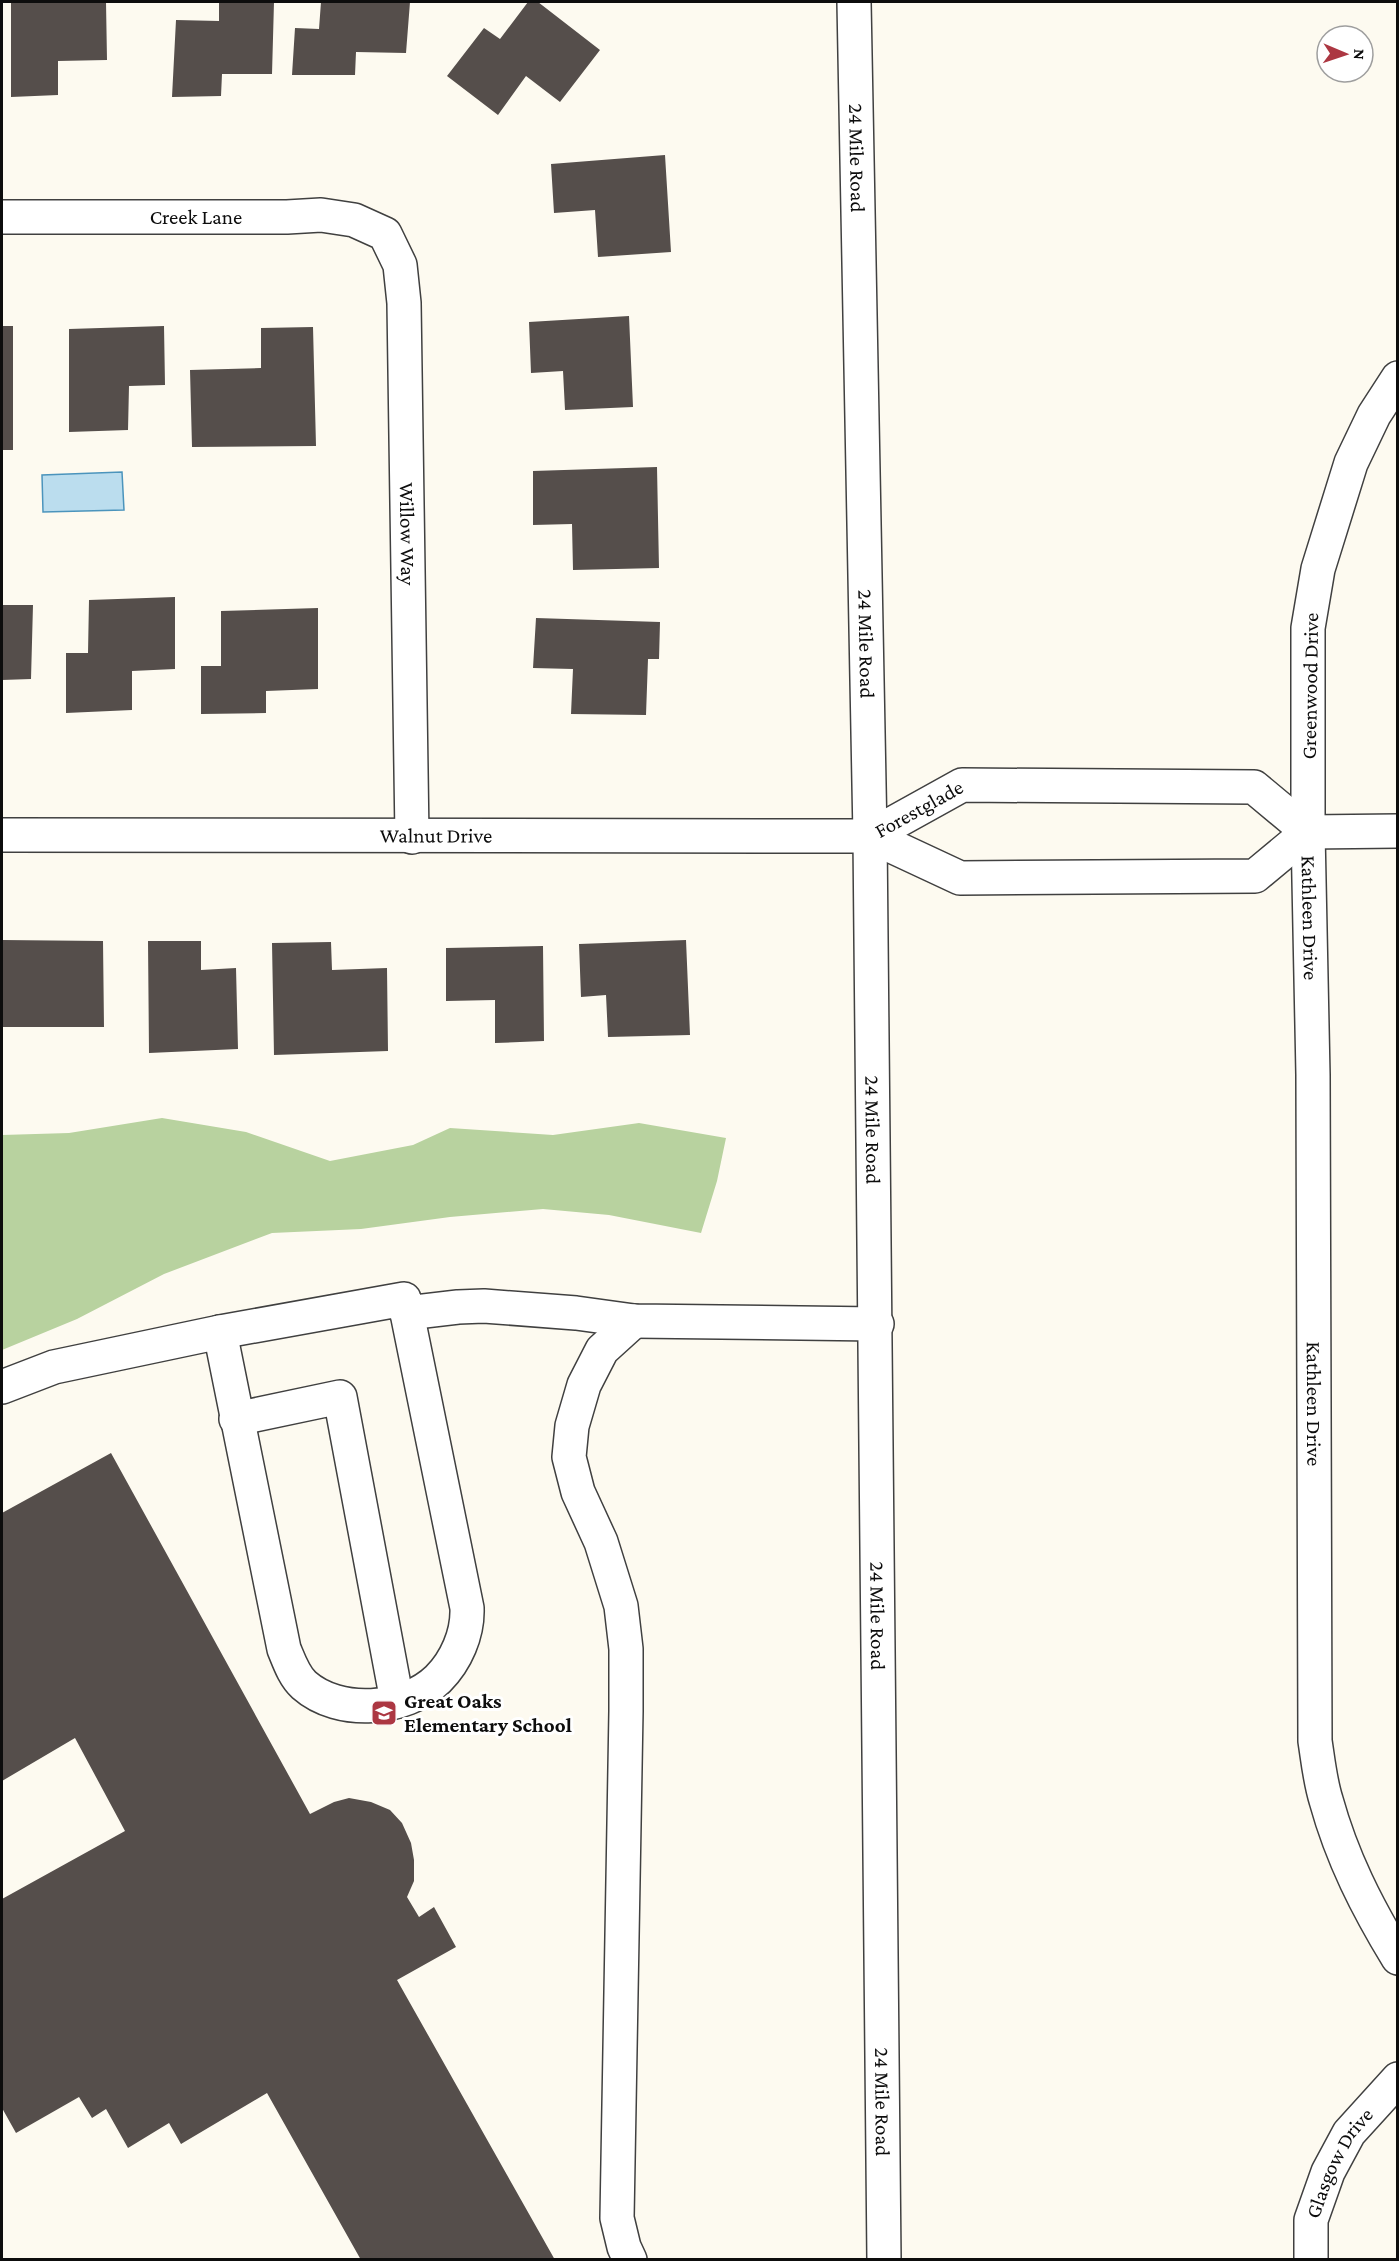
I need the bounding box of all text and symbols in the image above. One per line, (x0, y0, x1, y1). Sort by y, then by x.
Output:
north arrow (1315, 24, 1375, 84)
text: N (1351, 49, 1368, 60)
street label: 24 Mile Road (844, 103, 870, 213)
street label: Creek Lane (150, 205, 242, 229)
street label: Willow Way (395, 482, 420, 586)
street label: 24 Mile Road (853, 589, 879, 699)
street label: Greenwood Drive (1297, 612, 1323, 760)
street label: Forestglade (871, 775, 967, 843)
street label: Walnut Drive (380, 823, 492, 848)
street label: Kathleen Drive (1296, 855, 1323, 980)
street label: 24 Mile Road (860, 1075, 885, 1184)
street label: Kathleen Drive (1302, 1341, 1326, 1466)
street label: 24 Mile Road (865, 1561, 890, 1670)
place label: Great Oaks Elementary School (404, 1689, 572, 1737)
school or university icon: Great Oaks Elementary School (369, 1698, 399, 1728)
street label: 24 Mile Road (870, 2047, 895, 2156)
street label: Glasgow Drive (1301, 2103, 1378, 2221)

